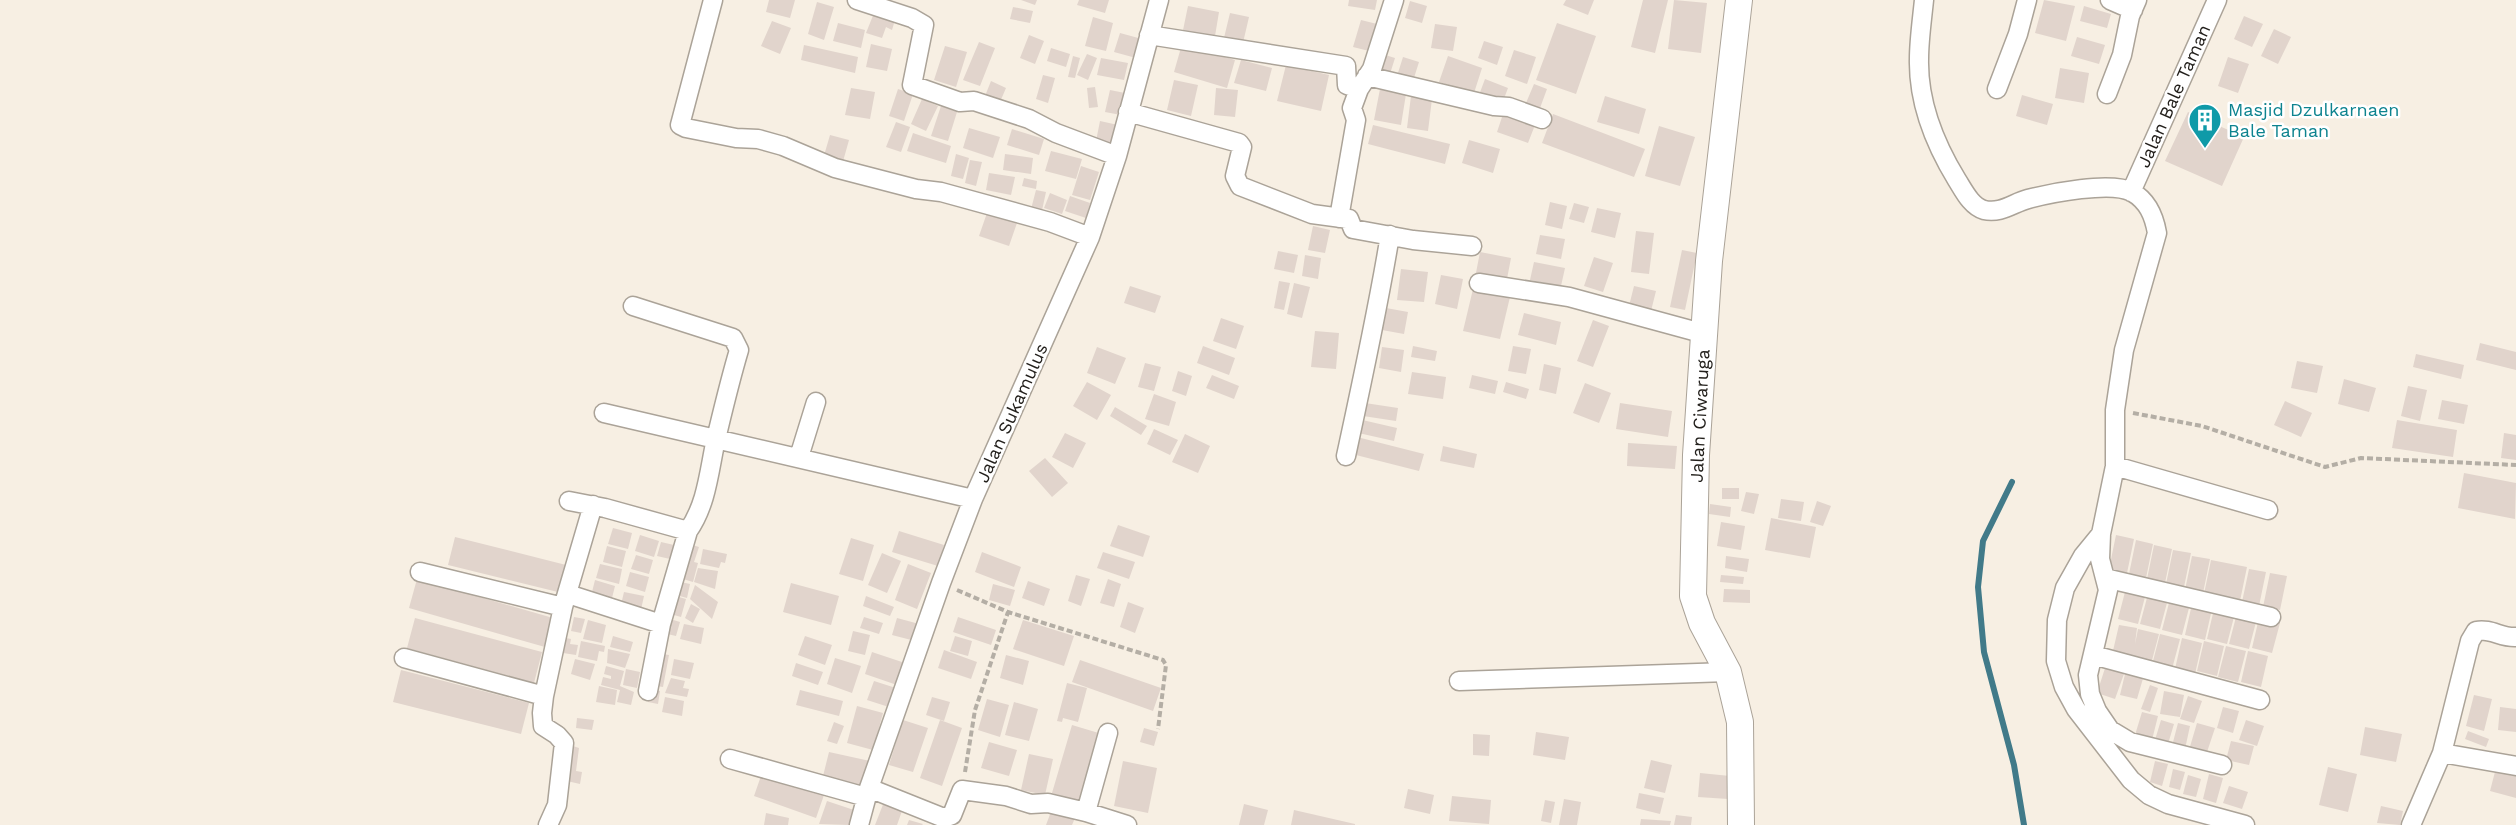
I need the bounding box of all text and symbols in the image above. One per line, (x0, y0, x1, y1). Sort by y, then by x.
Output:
street label: Jalan Bale Taman (2133, 21, 2215, 171)
place label: Masjid Dzulkarnaen Bale Taman (2228, 99, 2399, 141)
building icon: Masjid Dzulkarnaen Bale Taman (2187, 102, 2223, 149)
street label: Jalan Sukamulus (971, 340, 1052, 486)
street label: Jalan Ciwaruga (1686, 349, 1713, 483)

